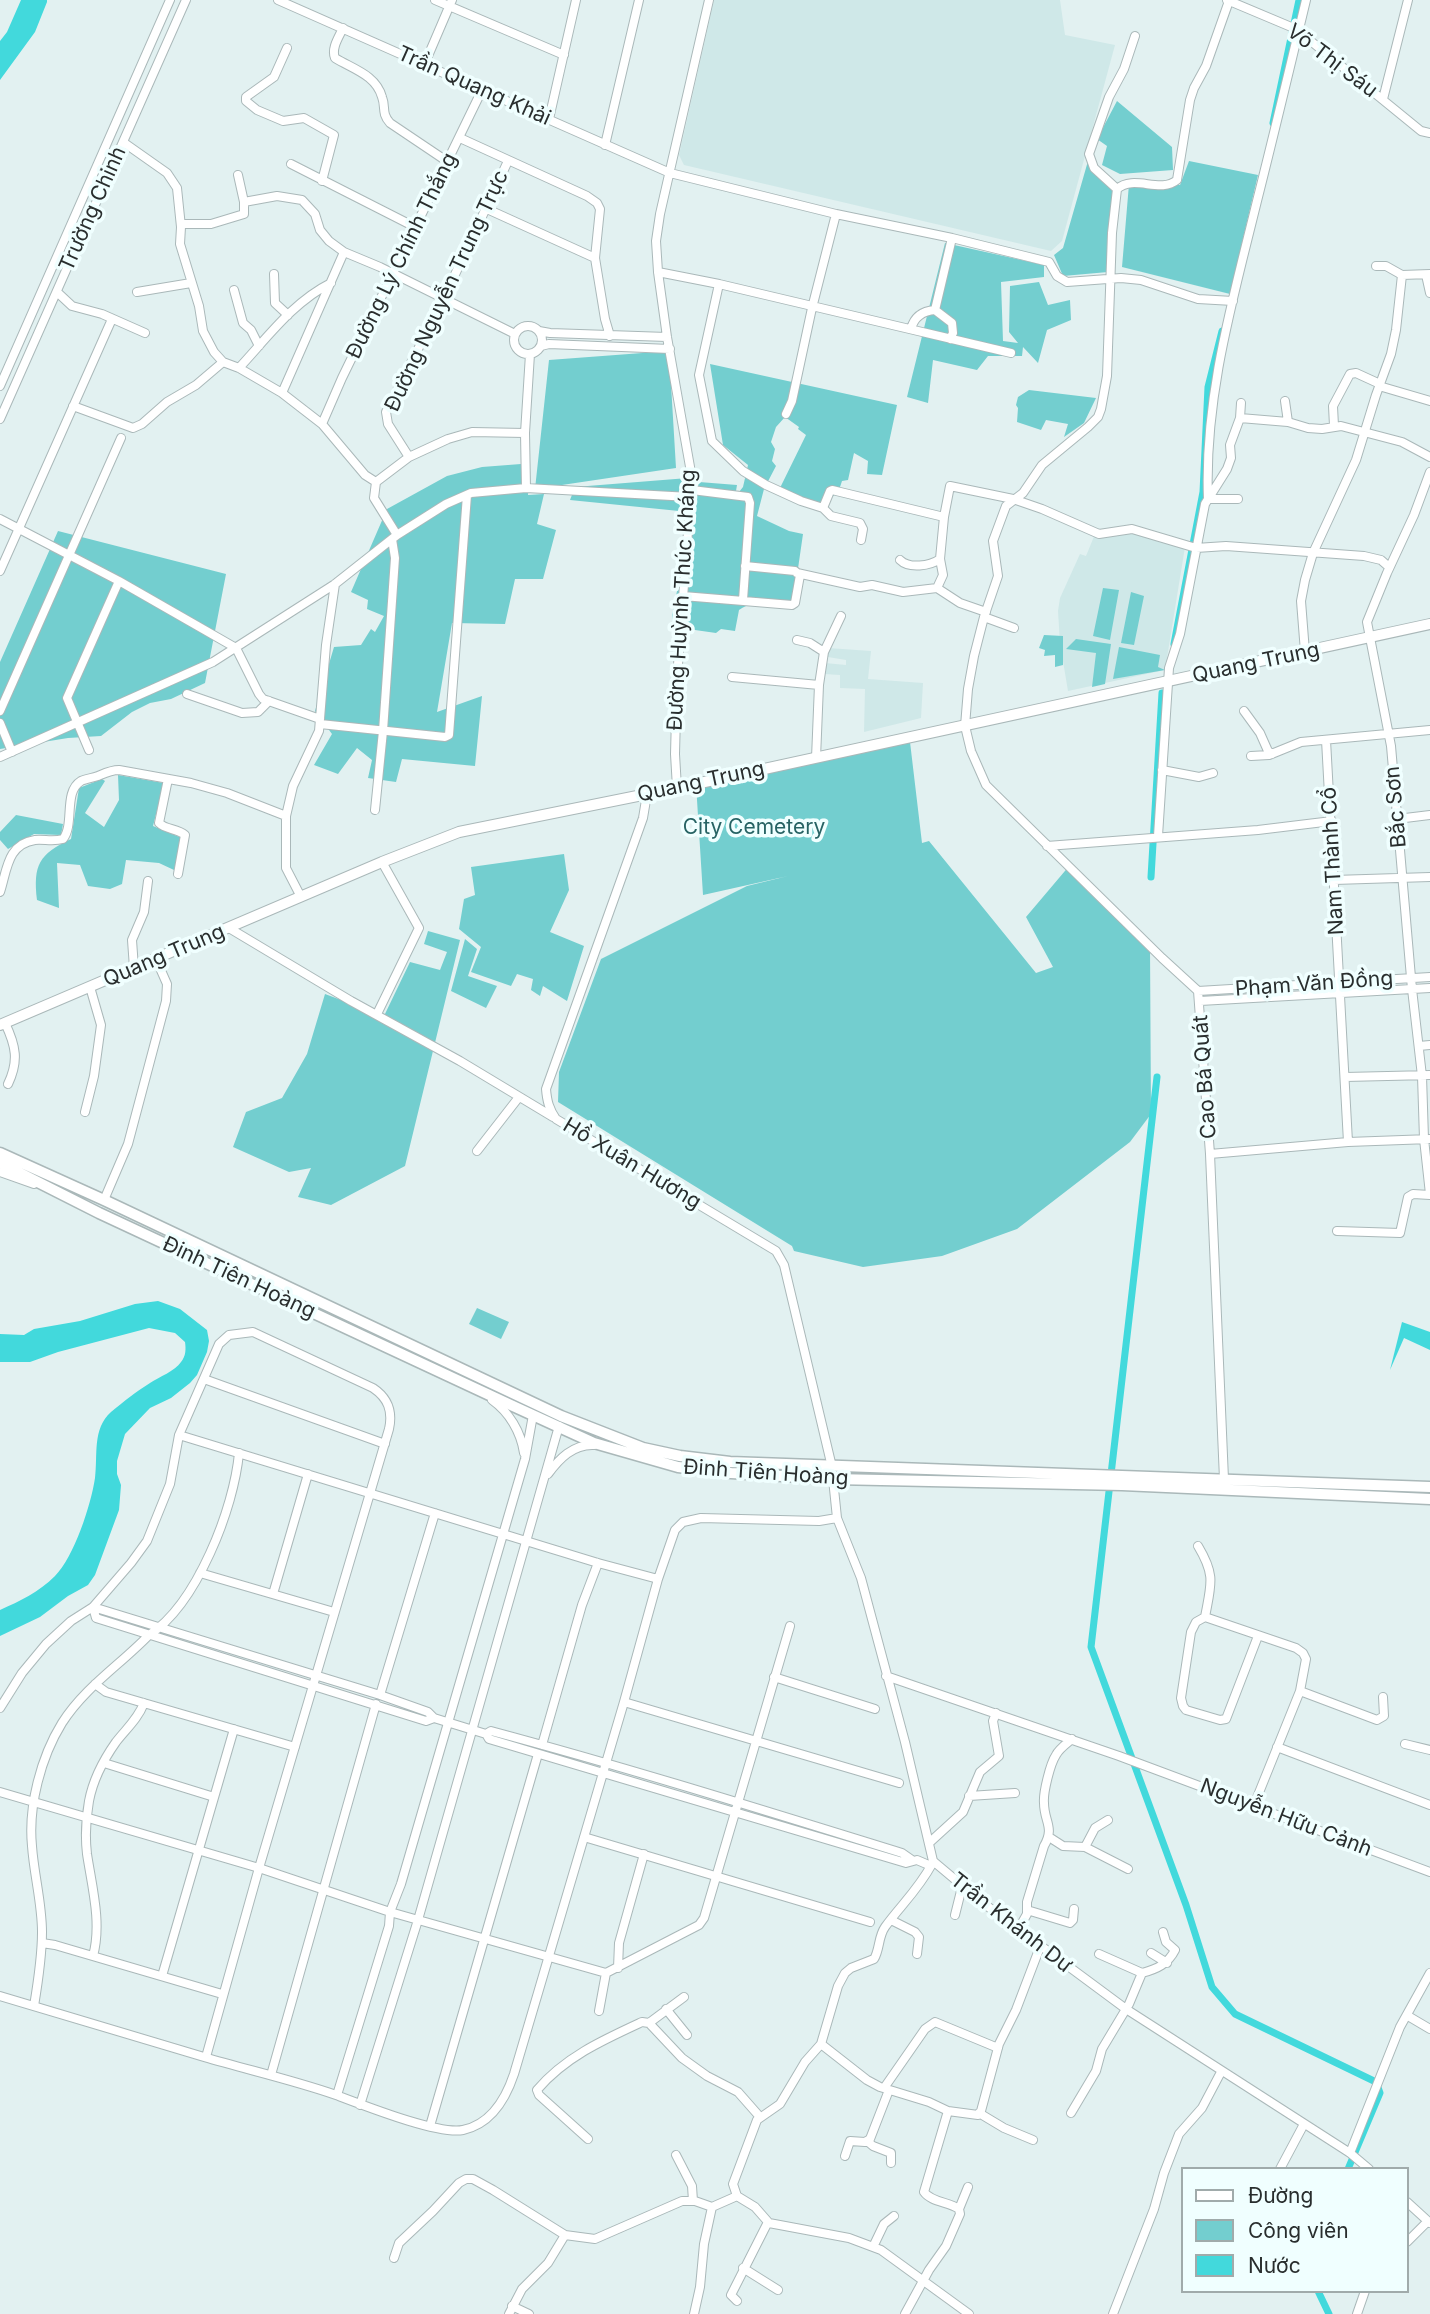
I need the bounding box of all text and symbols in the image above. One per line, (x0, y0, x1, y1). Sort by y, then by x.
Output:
street label: Võ Thị Sáu (1282, 19, 1382, 103)
street label: Trần Quang Khải (393, 41, 555, 131)
street label: Trường Chinh (54, 143, 132, 275)
street label: Đường Lý Chính Thắng (341, 149, 463, 363)
street label: Đường Nguyễn Trung Trực (380, 166, 514, 416)
street label: Đường Huỳnh Thúc Kháng (663, 469, 701, 731)
street label: Quang Trung (1190, 637, 1322, 689)
street label: Quang Trung (635, 756, 767, 808)
street label: Bắc Sơn (1380, 765, 1412, 849)
street label: Nam Thành Cổ (1317, 786, 1349, 936)
park label: City Cemetery (683, 815, 825, 841)
street label: Quang Trung (100, 919, 228, 993)
street label: Phạm Văn Đồng (1234, 966, 1394, 1002)
street label: Cao Bá Quát (1188, 1014, 1222, 1140)
street label: Hồ Xuân Hương (558, 1113, 706, 1215)
street label: Đinh Tiên Hoàng (159, 1232, 319, 1324)
street label: Đinh Tiên Hoàng (682, 1455, 850, 1491)
street label: Nguyễn Hữu Cảnh (1197, 1774, 1375, 1862)
street label: Trần Khánh Dư (945, 1868, 1077, 1978)
legend (1182, 2167, 1409, 2293)
text: Đường (1248, 2183, 1313, 2208)
text: Công viên (1248, 2218, 1349, 2243)
text: Nước (1248, 2253, 1301, 2278)

